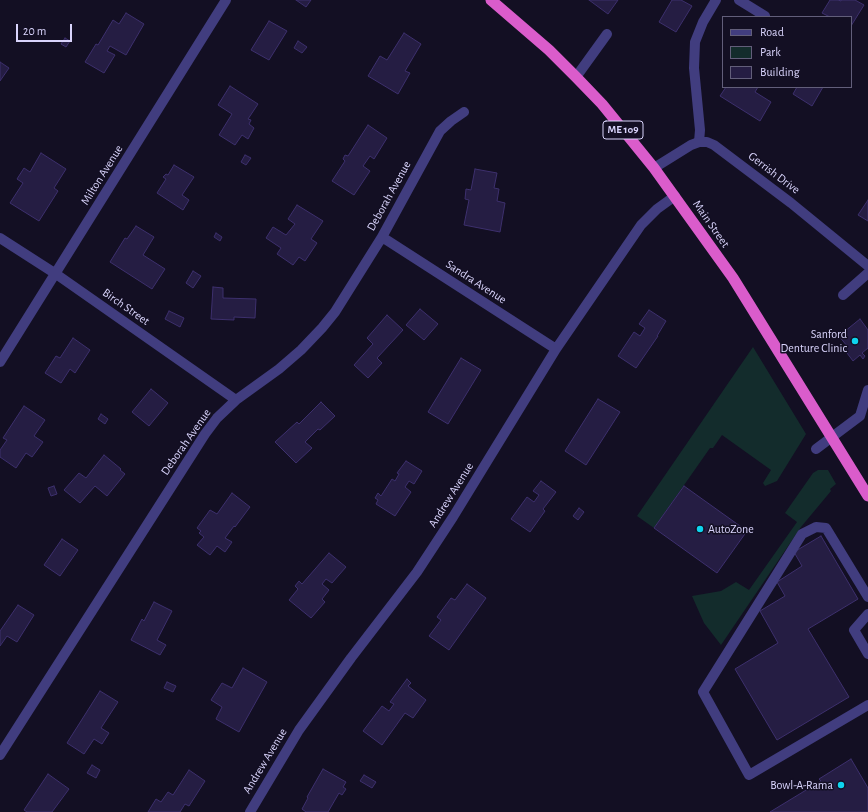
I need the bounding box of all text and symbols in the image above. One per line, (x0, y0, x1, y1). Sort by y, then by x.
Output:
scale bar (18, 16, 74, 42)
legend (722, 16, 852, 88)
text: 20 m (23, 25, 46, 37)
text: Road (760, 26, 784, 38)
text: Park (760, 46, 781, 58)
text: Building (760, 66, 800, 78)
road number: ME 109 (603, 121, 643, 139)
street label: Milton Avenue (78, 142, 126, 208)
street label: Gerrish Drive (745, 149, 803, 197)
street label: Deborah Avenue (364, 159, 414, 233)
street label: Main Street (690, 198, 732, 250)
street label: Sandra Avenue (443, 257, 509, 307)
street label: Birch Street (100, 286, 152, 328)
place label: Sanford Denture Clinic (780, 327, 847, 355)
marker: Sanford Denture Clinic (850, 336, 860, 346)
street label: Deborah Avenue (158, 406, 214, 478)
street label: Andrew Avenue (425, 460, 477, 530)
place label: AutoZone (708, 522, 754, 536)
marker: AutoZone (695, 524, 705, 534)
street label: Andrew Avenue (240, 726, 290, 796)
place label: Bowl-A-Rama (770, 778, 833, 792)
marker: Bowl-A-Rama (836, 780, 846, 790)

